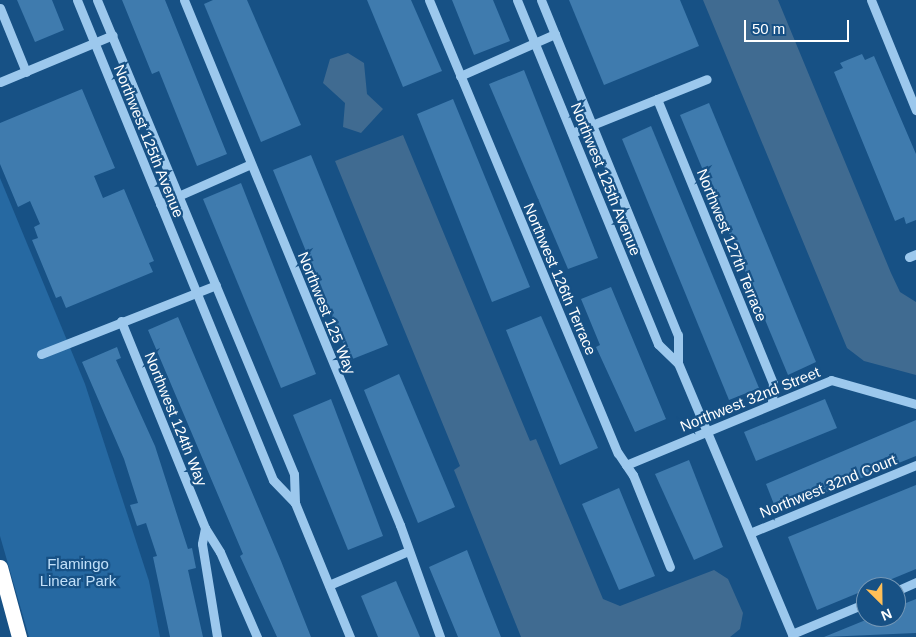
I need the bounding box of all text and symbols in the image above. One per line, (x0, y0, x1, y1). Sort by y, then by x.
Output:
scale bar (746, 10, 851, 42)
text: 50 m (752, 20, 785, 37)
street label: Northwest 125th Avenue (110, 62, 188, 220)
street label: Northwest 125th Avenue (567, 100, 645, 258)
street label: Northwest 127th Terrace (693, 166, 771, 324)
street label: Northwest 126th Terrace (520, 200, 600, 358)
street label: Northwest 125 Way (294, 249, 360, 377)
street label: Northwest 124th Way (141, 349, 211, 489)
street label: Northwest 32nd Street (677, 363, 823, 435)
street label: Northwest 32nd Court (757, 450, 899, 522)
park label: Flamingo Linear Park (40, 554, 116, 589)
north arrow (856, 577, 906, 627)
text: N (879, 606, 894, 624)

